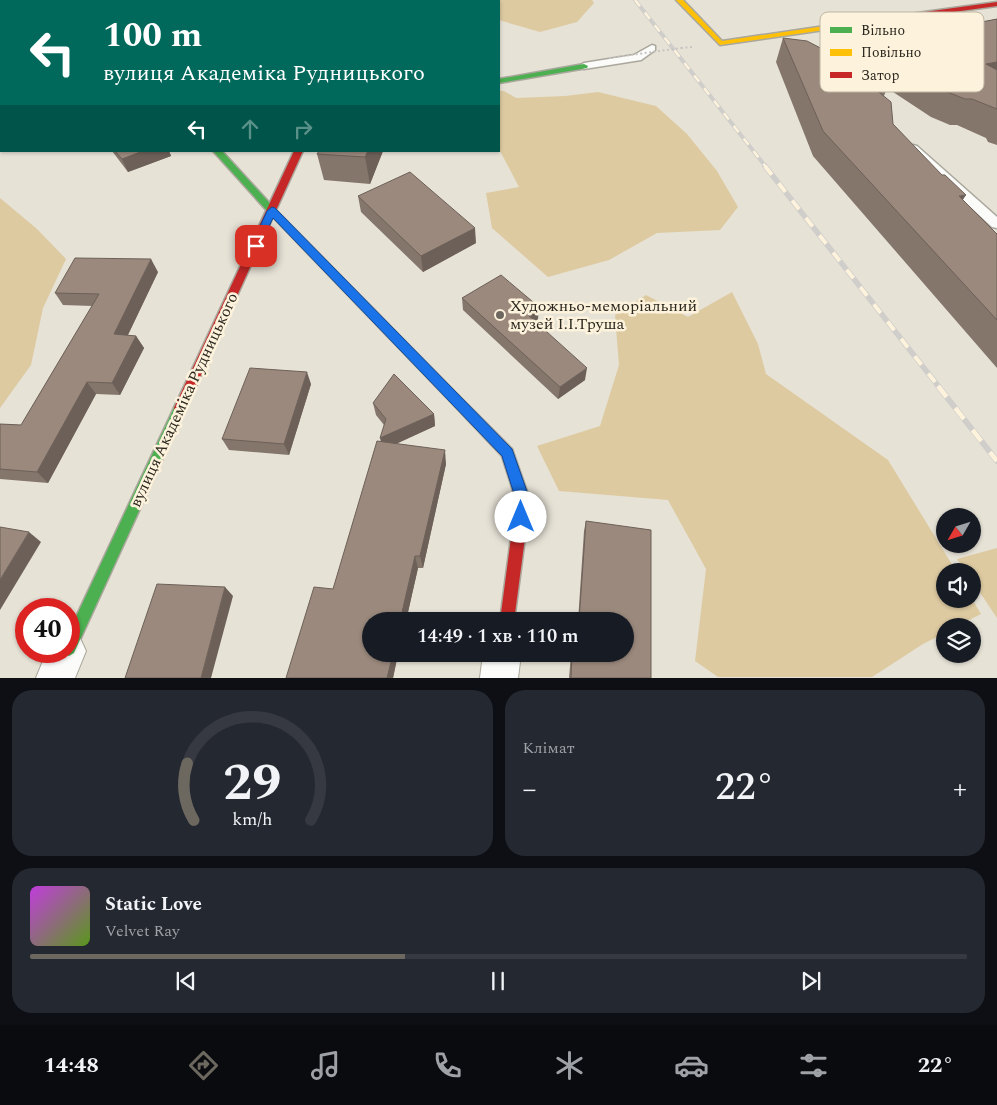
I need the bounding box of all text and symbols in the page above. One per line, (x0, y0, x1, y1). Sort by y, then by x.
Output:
text: 100 m (103, 9, 202, 62)
legend (820, 12, 984, 92)
icon: left (20, 20, 85, 85)
text: Вільно (861, 20, 905, 41)
text: Повільно (861, 42, 921, 63)
text: вулиця Академіка Рудницького (103, 57, 425, 90)
text: Затор (861, 65, 899, 86)
icon: left (183, 115, 211, 143)
icon: ahead (236, 115, 264, 143)
icon: right (289, 115, 317, 143)
pin (235, 225, 277, 267)
icon: arrive (242, 232, 270, 260)
street label: вулиця Академіка Рудницького (124, 289, 244, 511)
place label: Художньо-меморіальний музей І.І.Труша (510, 294, 697, 336)
marker: Художньо-меморіальний музей І.І.Труша (494, 309, 506, 321)
position arrow (494, 490, 546, 542)
north arrow (936, 508, 981, 552)
map controls (936, 508, 981, 663)
button: sound (936, 563, 981, 608)
speed limit sign: 40 (15, 598, 80, 663)
button: layers (936, 618, 981, 663)
text: 14:49 · 1 хв · 110 m (417, 622, 579, 651)
text: Клімат (523, 736, 575, 760)
text: 29 (223, 744, 281, 823)
text: 22° (715, 759, 775, 817)
text: − (523, 768, 537, 811)
text: + (953, 768, 967, 811)
text: km/h (232, 806, 272, 833)
text: Static Love (105, 890, 202, 919)
text: Velvet Ray (105, 919, 180, 943)
icon: previous (172, 967, 200, 995)
icon: pause (484, 967, 512, 995)
icon: next (797, 967, 825, 995)
icon: directions (186, 1048, 221, 1083)
icon: music (308, 1048, 343, 1083)
icon: phone (430, 1048, 465, 1083)
icon: climate (552, 1048, 587, 1083)
icon: car (674, 1048, 709, 1083)
icon: filters (796, 1048, 831, 1083)
text: 14:48 (44, 1049, 99, 1082)
text: 22° (918, 1049, 953, 1082)

